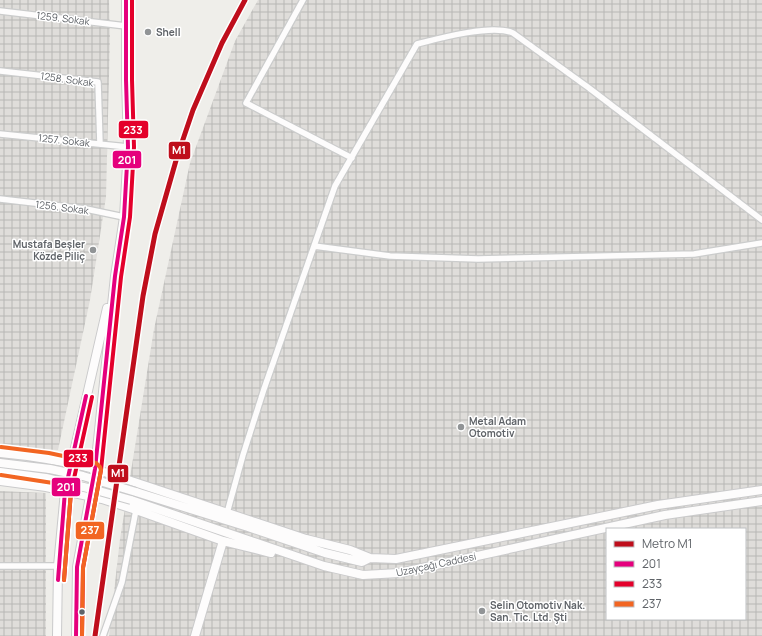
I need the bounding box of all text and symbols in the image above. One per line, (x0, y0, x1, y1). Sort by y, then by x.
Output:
street label: 1259. Sokak (36, 8, 91, 28)
place label: Shell (156, 25, 180, 39)
marker: Shell (143, 27, 153, 37)
street label: 1258. Sokak (40, 68, 95, 90)
line badge: 233 (118, 120, 149, 139)
text: 233 (123, 122, 143, 137)
street label: 1257. Sokak (37, 130, 92, 150)
line badge: M1 (168, 141, 191, 160)
text: M1 (172, 142, 186, 157)
line badge: 201 (112, 150, 142, 169)
text: 201 (118, 152, 136, 167)
street label: 1256. Sokak (35, 197, 91, 217)
place label: Mustafa Beşler Közde Piliç (13, 237, 85, 263)
marker: Mustafa Beşler Közde Piliç (88, 245, 98, 255)
place label: Metal Adam Otomotiv (469, 414, 526, 440)
marker: Metal Adam Otomotiv (456, 422, 466, 432)
line badge: 233 (63, 449, 94, 468)
text: 233 (68, 450, 88, 465)
line badge: M1 (107, 464, 129, 483)
text: M1 (111, 465, 125, 480)
line badge: 201 (51, 477, 81, 497)
text: 201 (57, 479, 75, 494)
line badge: 237 (75, 521, 105, 540)
text: 237 (81, 522, 100, 537)
legend (606, 528, 746, 620)
text: Metro M1 (642, 535, 692, 552)
street label: Uzayçağı Caddesi (395, 549, 477, 579)
text: 201 (642, 555, 661, 572)
text: 233 (642, 575, 662, 592)
text: 237 (642, 595, 662, 612)
place label: Selin Otomotiv Nak. San. Tic. Ltd. Şti (490, 598, 585, 624)
marker: Selin Otomotiv Nak. San. Tic. Ltd. Şti (477, 606, 487, 616)
unlabelled marker (77, 607, 87, 617)

